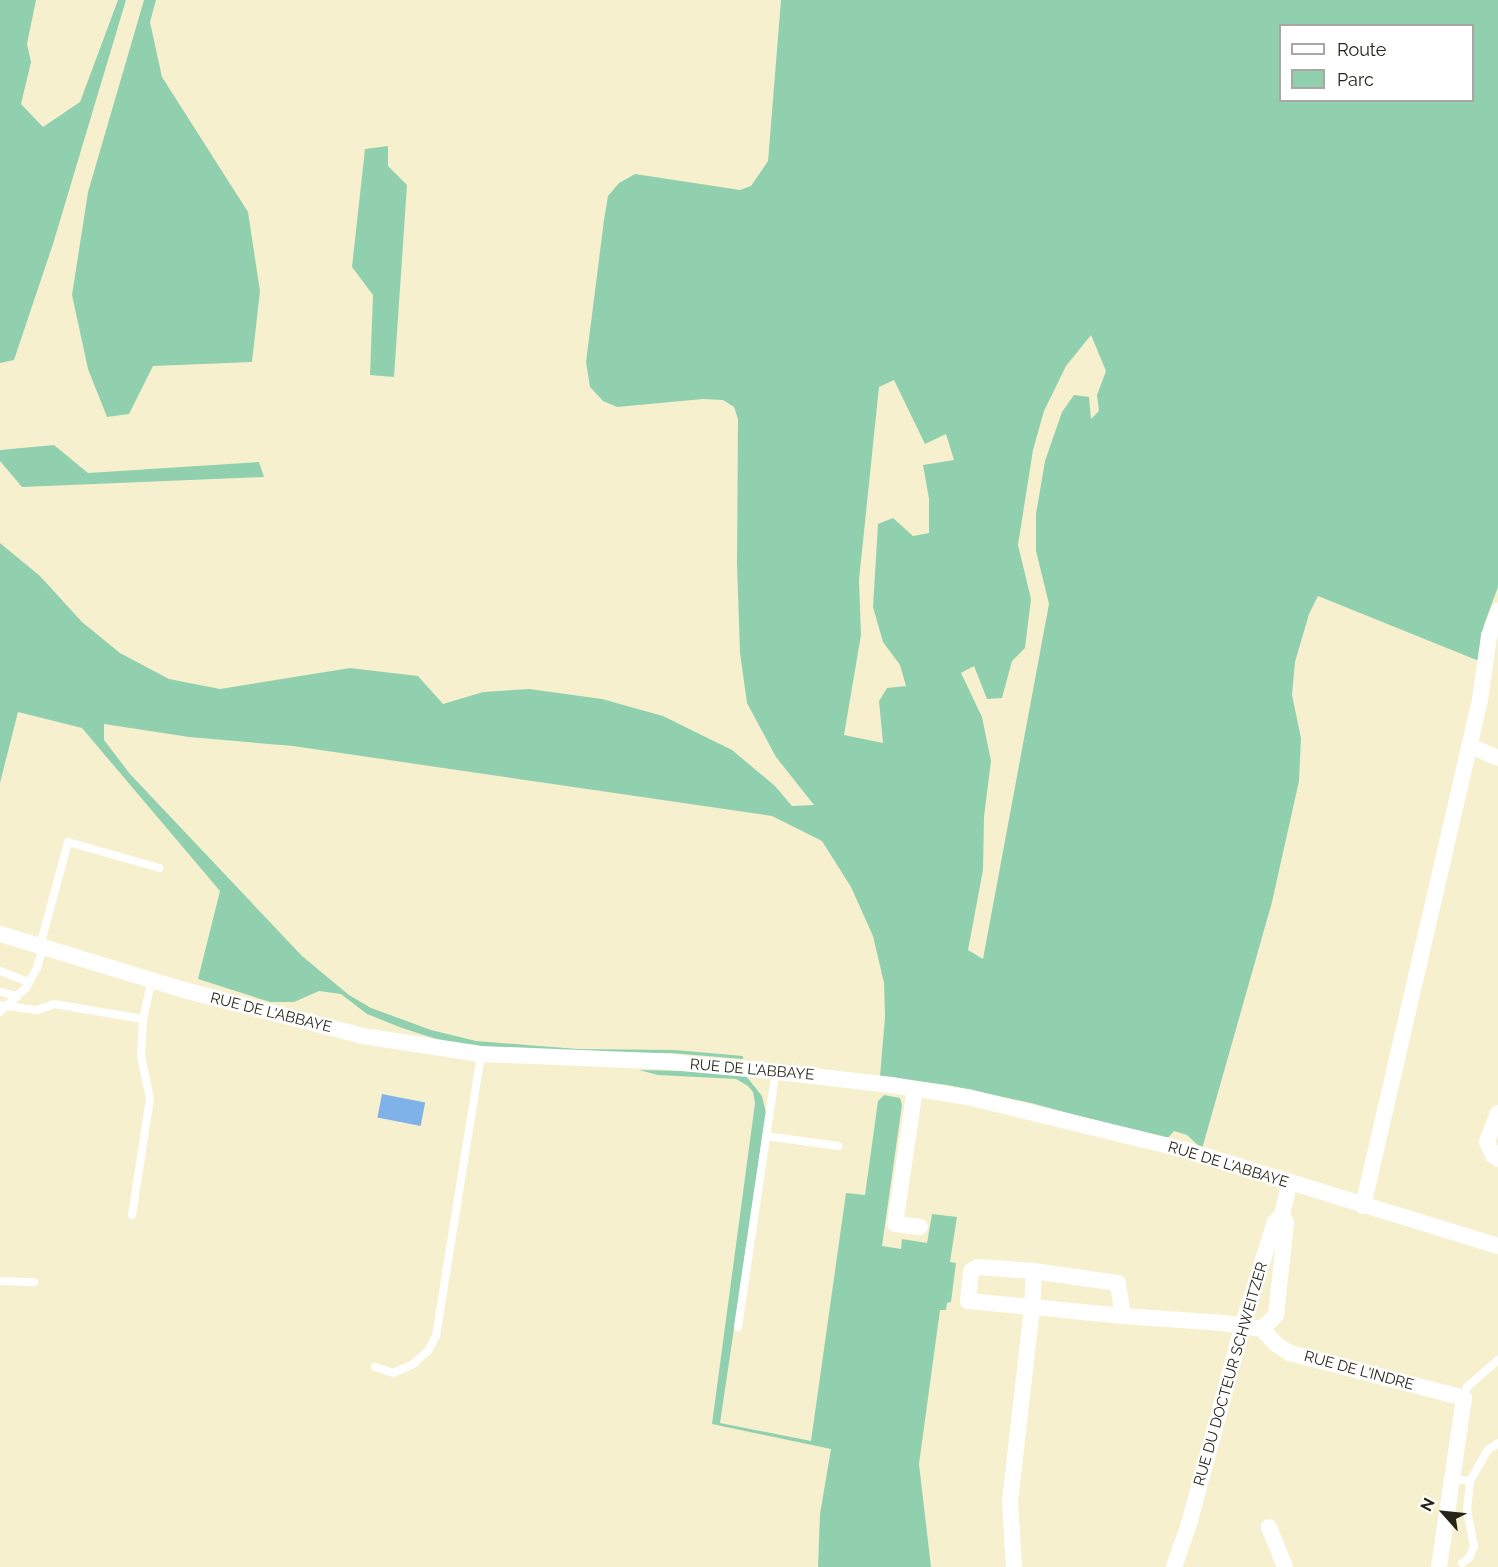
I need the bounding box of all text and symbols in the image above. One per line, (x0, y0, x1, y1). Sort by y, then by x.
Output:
legend (1279, 24, 1474, 102)
text: Route (1337, 39, 1386, 60)
text: Parc (1337, 69, 1374, 90)
street label: RUE DE L'ABBAYE (208, 989, 334, 1037)
street label: RUE DE L'ABBAYE (689, 1056, 815, 1084)
street label: RUE DE L'ABBAYE (1166, 1138, 1290, 1192)
street label: RUE DU DOCTEUR SCHWEITZER (1190, 1260, 1272, 1488)
street label: RUE DE L'INDRE (1302, 1348, 1416, 1394)
north arrow (1414, 1483, 1474, 1543)
text: N (1416, 1495, 1439, 1514)

